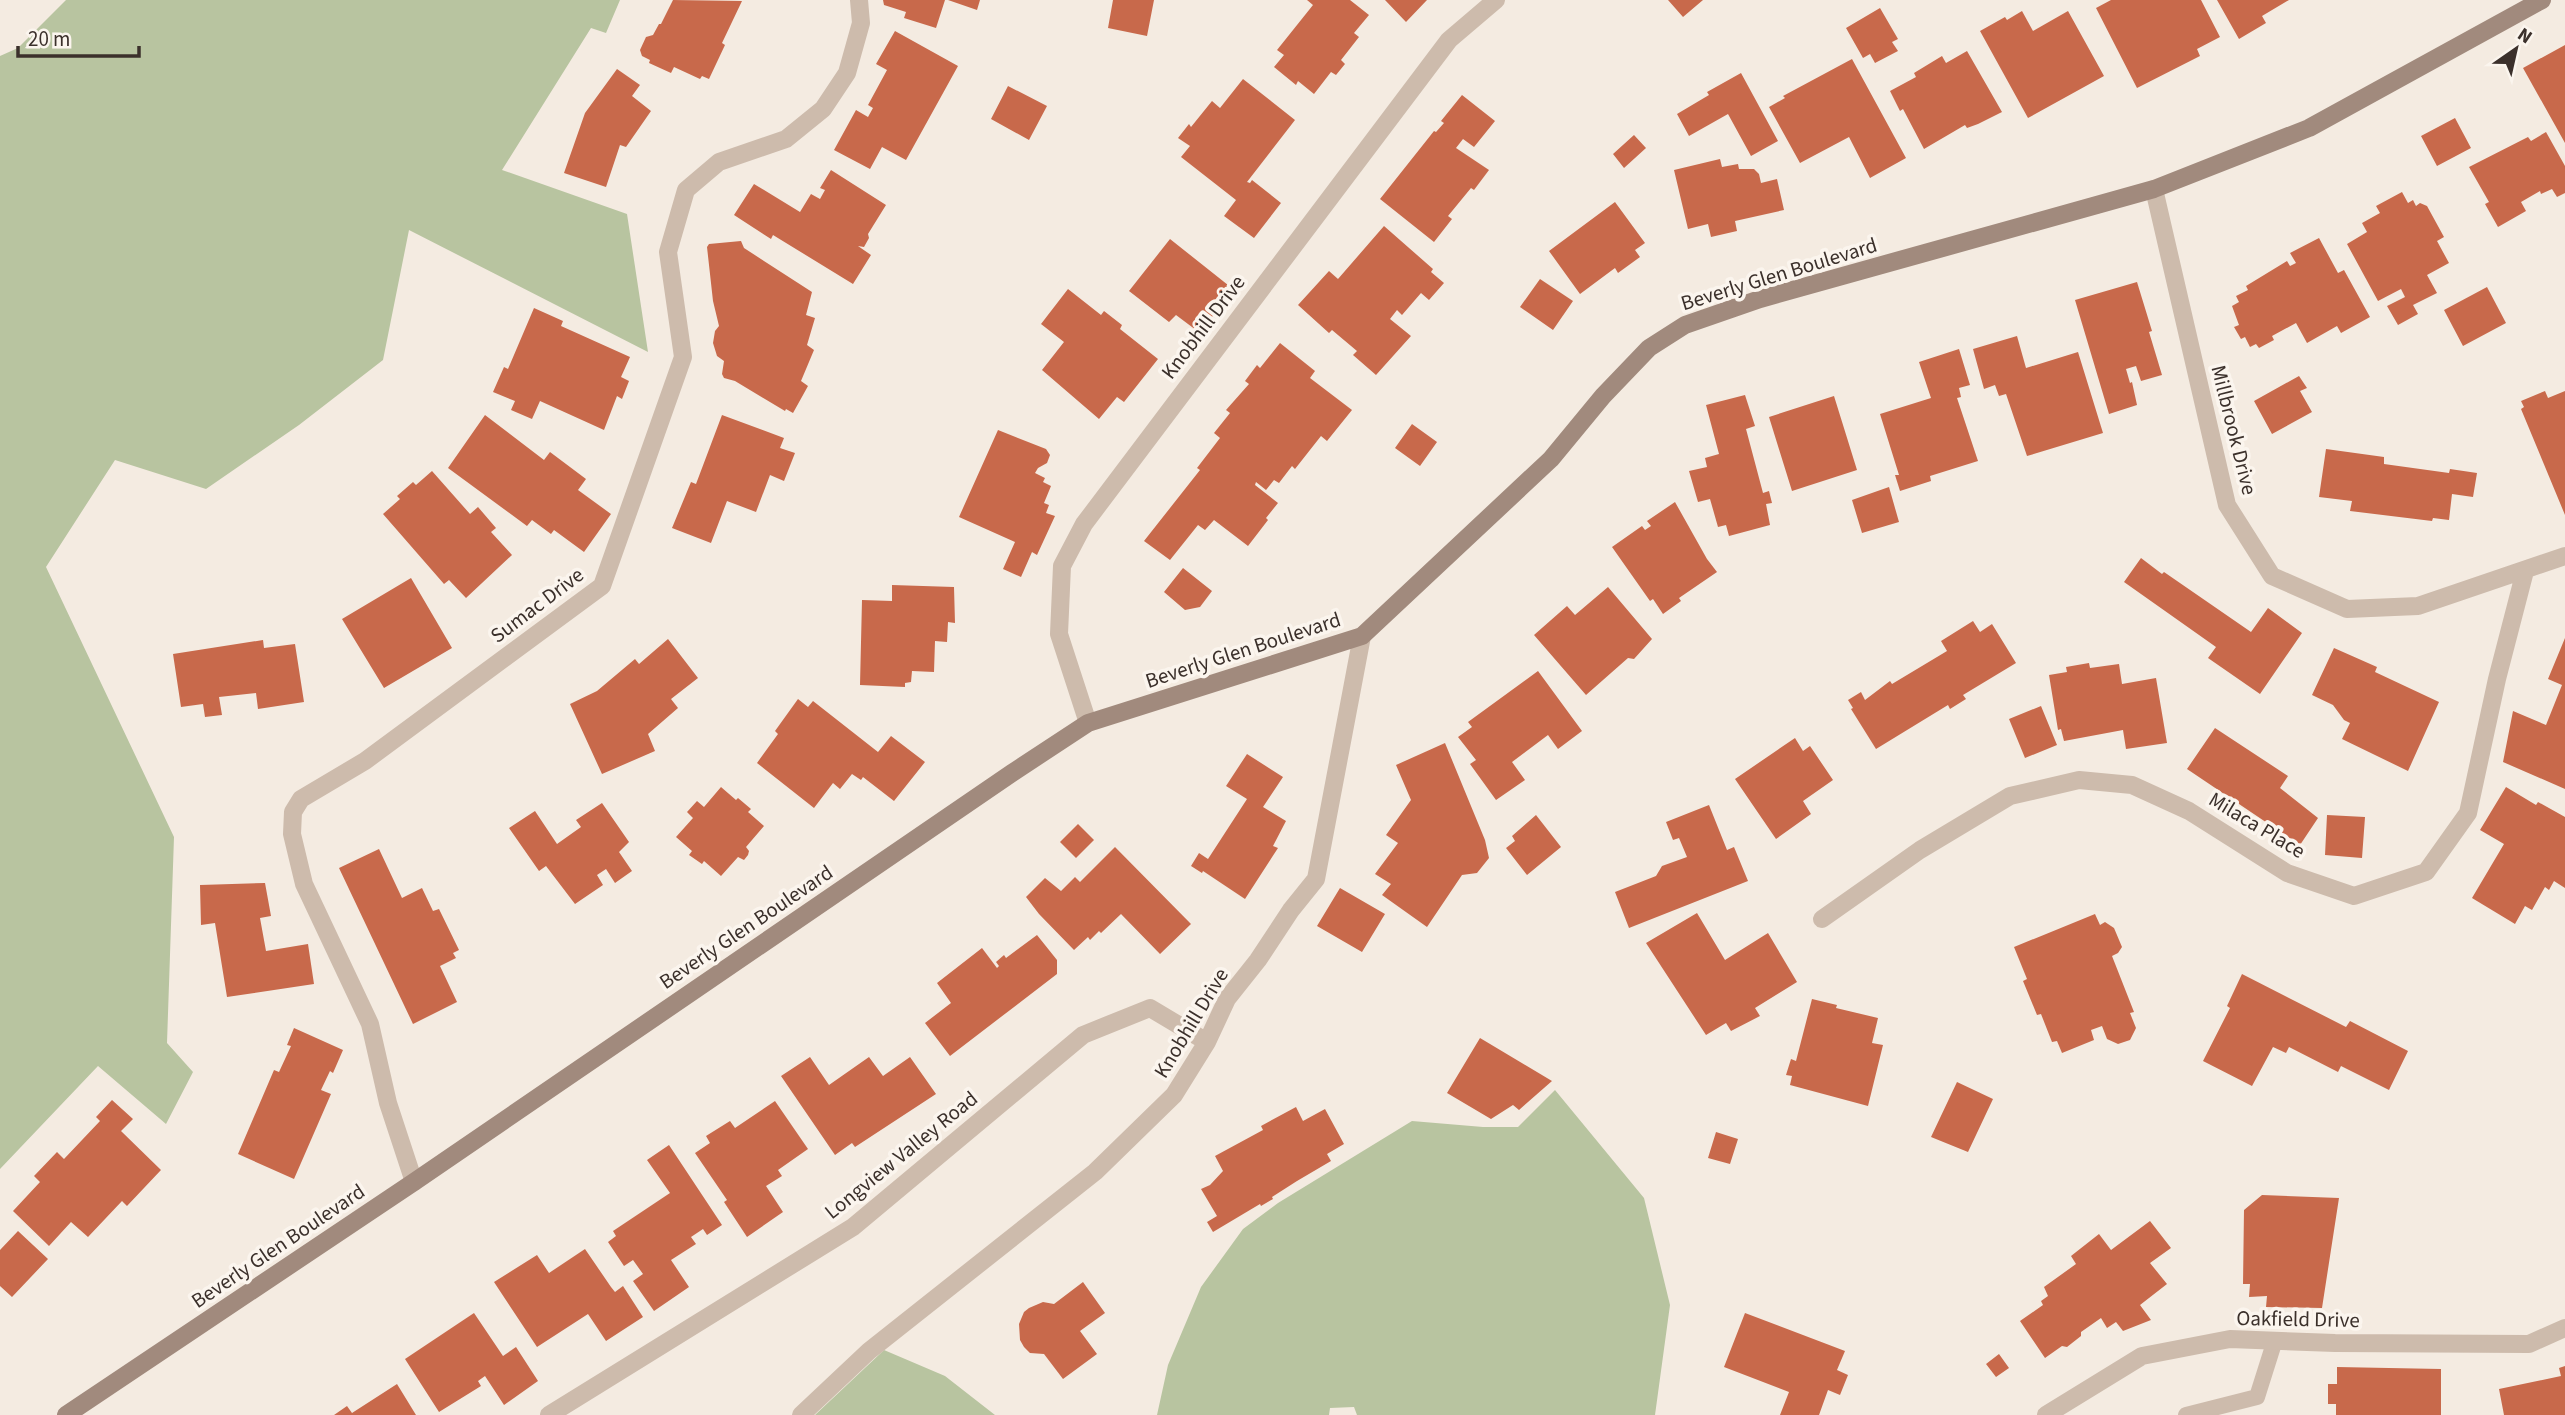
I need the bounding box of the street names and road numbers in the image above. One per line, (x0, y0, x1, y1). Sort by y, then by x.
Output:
street label: Beverly Glen Boulevard (1677, 230, 1881, 318)
street label: Knobhill Drive (1154, 269, 1252, 385)
street label: Millbrook Drive (2203, 362, 2265, 498)
street label: Sumac Drive (484, 560, 590, 650)
street label: Beverly Glen Boulevard (1141, 604, 1345, 696)
street label: Milaca Place (2203, 784, 2311, 866)
street label: Beverly Glen Boulevard (653, 858, 839, 996)
street label: Knobhill Drive (1146, 962, 1236, 1084)
street label: Longview Valley Road (818, 1084, 984, 1226)
street label: Beverly Glen Boulevard (185, 1177, 371, 1315)
street label: Oakfield Drive (2236, 1303, 2360, 1335)

